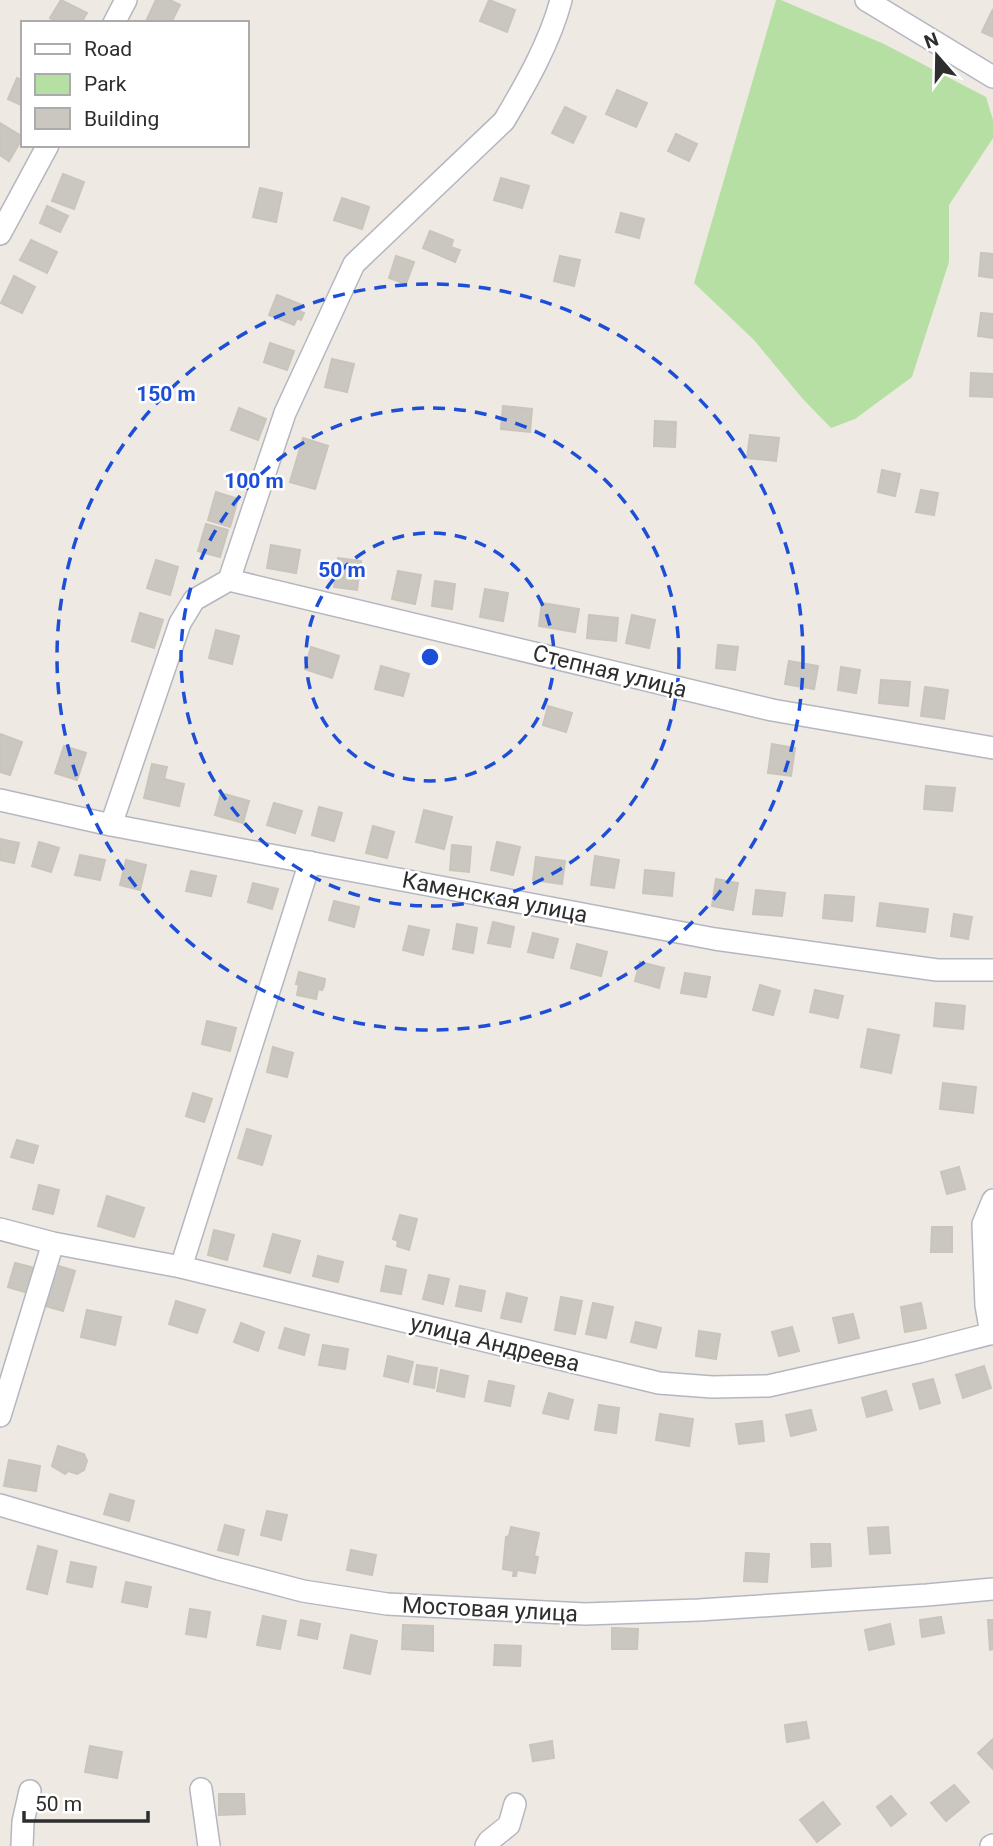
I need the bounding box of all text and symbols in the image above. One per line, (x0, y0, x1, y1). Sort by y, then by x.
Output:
legend (21, 21, 248, 147)
north arrow (902, 21, 972, 91)
text: N (921, 27, 942, 54)
text: Road (84, 37, 132, 61)
text: Park (84, 72, 127, 96)
text: Building (84, 107, 159, 131)
text: 150 m (136, 382, 196, 406)
text: 100 m (224, 469, 284, 493)
text: 50 m (318, 558, 366, 582)
street label: Степная улица (530, 639, 690, 704)
centre of rings (418, 645, 442, 669)
street label: Каменская улица (400, 866, 590, 929)
street label: улица Андреева (407, 1309, 583, 1378)
street label: Мостовая улица (401, 1591, 579, 1628)
scale bar (24, 1780, 149, 1824)
text: 50 m (35, 1792, 82, 1816)

